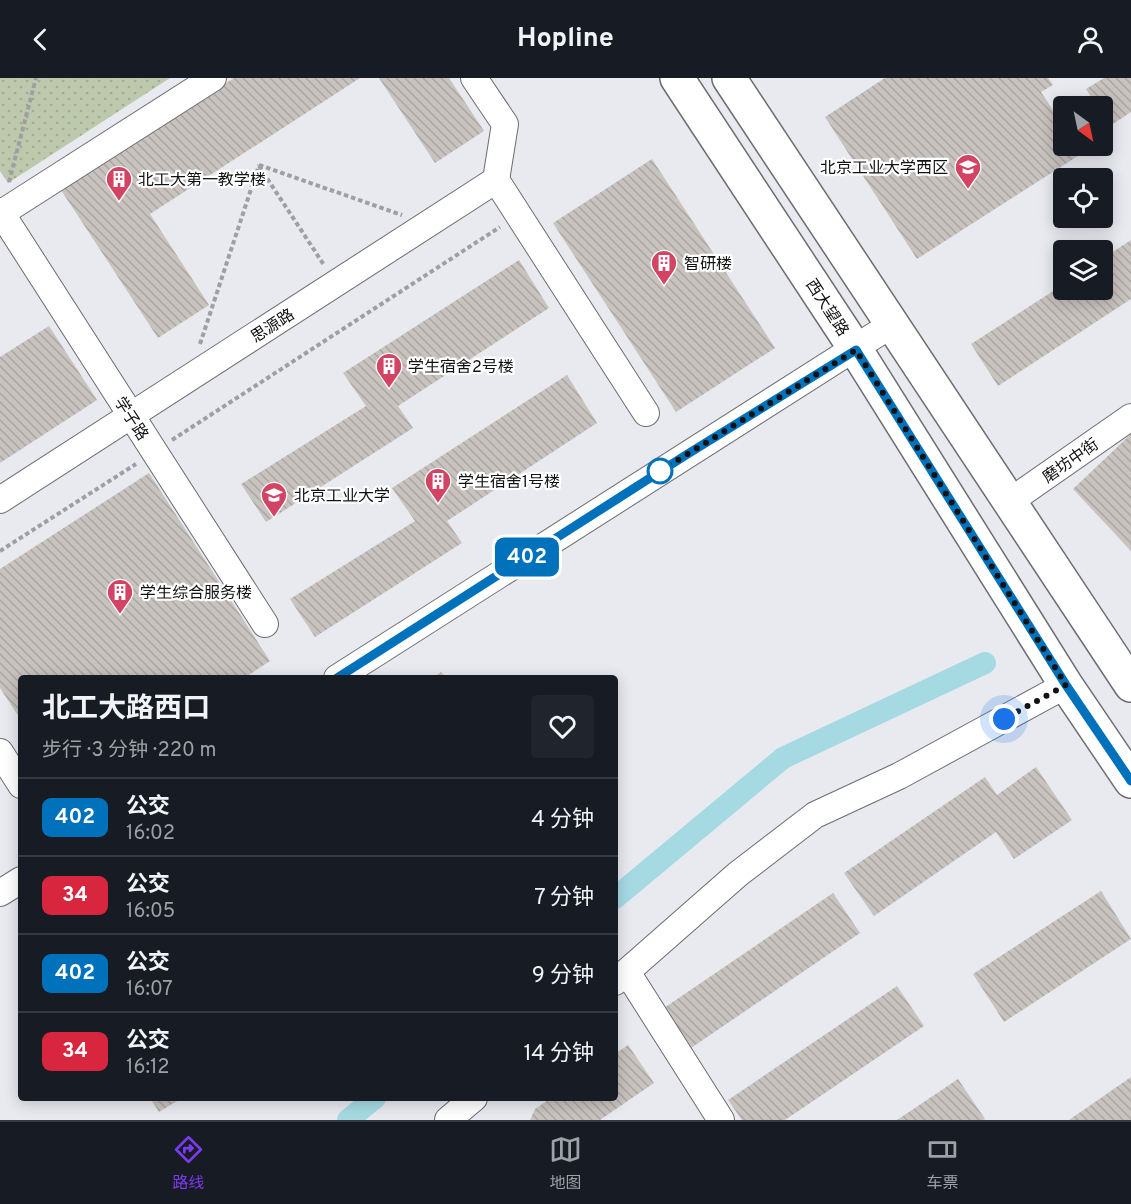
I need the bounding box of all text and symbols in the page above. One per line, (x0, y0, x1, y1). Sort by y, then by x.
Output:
text: Hopline (517, 22, 614, 56)
icon: back (24, 23, 57, 56)
icon: person (1074, 23, 1107, 56)
north arrow (1053, 96, 1113, 156)
map controls (1053, 96, 1113, 300)
school or university icon: 北京工业大学西区 (953, 152, 983, 190)
place label: 北京工业大学西区 (820, 159, 948, 179)
building icon: 北工大第一教学楼 (104, 164, 134, 202)
button: locate (1053, 168, 1113, 228)
place label: 北工大第一教学楼 (138, 171, 266, 191)
button: layers (1053, 240, 1113, 300)
building icon: 智研楼 (649, 248, 679, 286)
place label: 智研楼 (684, 255, 732, 275)
street label: 西大望路 (801, 276, 852, 340)
street label: 思源路 (248, 305, 299, 348)
building icon: 学生宿舍2号楼 (374, 351, 404, 389)
place label: 学生宿舍2号楼 (408, 358, 514, 378)
street label: 学子路 (109, 394, 152, 445)
street label: 磨坊中街 (1039, 435, 1103, 488)
unlabelled marker (647, 458, 673, 484)
building icon: 学生宿舍1号楼 (423, 466, 453, 504)
place label: 学生宿舍1号楼 (458, 473, 560, 493)
school or university icon: 北京工业大学 (259, 480, 289, 518)
place label: 北京工业大学 (294, 487, 390, 507)
line badge: 402 (492, 538, 562, 576)
text: 402 (507, 544, 547, 571)
building icon: 学生综合服务楼 (105, 577, 135, 615)
place label: 学生综合服务楼 (140, 584, 252, 604)
text: 北工大路西口 (42, 692, 210, 728)
button: heart (531, 695, 594, 758)
your location (989, 704, 1019, 734)
text: 步行 · 3 分钟 · 220 m (42, 738, 217, 764)
text: 公交 (126, 794, 170, 821)
text: 402 (55, 804, 95, 831)
text: 4 分钟 (531, 807, 594, 834)
text: 16:02 (126, 821, 175, 847)
text: 公交 (126, 872, 170, 899)
text: 34 (62, 882, 88, 909)
text: 7 分钟 (534, 885, 594, 912)
text: 16:05 (126, 899, 175, 925)
text: 公交 (126, 950, 170, 977)
text: 402 (55, 960, 95, 987)
text: 9 分钟 (532, 963, 594, 990)
text: 16:07 (126, 977, 173, 1003)
text: 公交 (126, 1028, 170, 1055)
text: 34 (62, 1038, 88, 1065)
text: 14 分钟 (523, 1041, 594, 1068)
text: 16:12 (126, 1055, 170, 1081)
tab: 路线 (172, 1133, 205, 1194)
tab: 地图 (549, 1133, 582, 1194)
tab: 车票 (926, 1133, 959, 1194)

